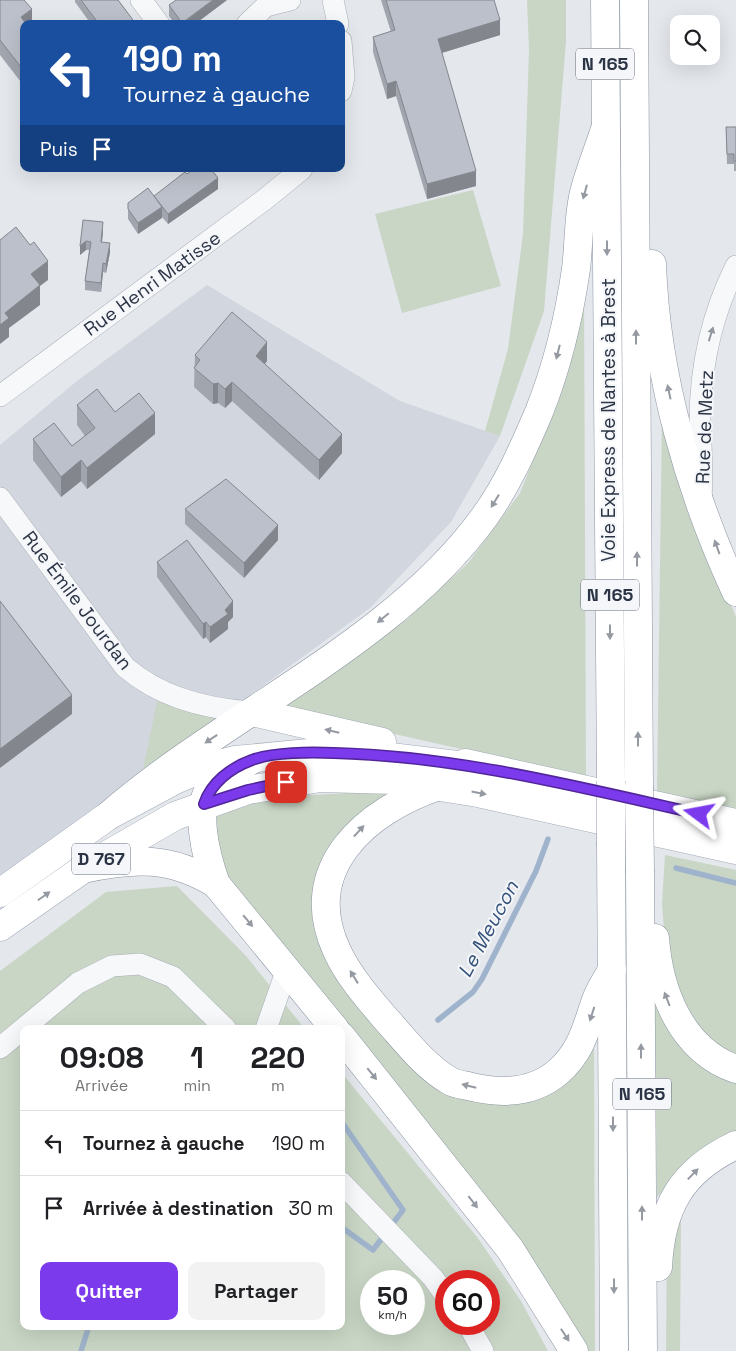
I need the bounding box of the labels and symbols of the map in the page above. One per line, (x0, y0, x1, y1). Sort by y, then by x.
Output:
road number: N 165 (576, 49, 634, 80)
one-way arrow (581, 185, 589, 200)
street label: Rue Henri Matisse (79, 225, 226, 341)
one-way arrow (603, 240, 611, 256)
street label: Voie Express de Nantes à Brest (596, 278, 621, 562)
one-way arrow (707, 326, 715, 341)
one-way arrow (632, 328, 640, 344)
one-way arrow (554, 345, 562, 360)
street label: Rue de Metz (690, 370, 719, 484)
one-way arrow (665, 384, 673, 400)
one-way arrow (490, 494, 499, 507)
street label: Rue Émile Jourdan (17, 526, 138, 675)
one-way arrow (713, 539, 721, 554)
one-way arrow (633, 550, 641, 566)
road number: N 165 (581, 580, 639, 610)
one-way arrow (377, 612, 390, 623)
one-way arrow (606, 624, 614, 640)
one-way arrow (325, 727, 340, 735)
one-way arrow (634, 730, 642, 746)
one-way arrow (204, 735, 218, 744)
pin (265, 761, 307, 803)
position arrow (672, 787, 724, 839)
one-way arrow (471, 790, 487, 798)
one-way arrow (353, 826, 365, 838)
road number: D 767 (72, 844, 130, 874)
water label: Le Meucon (452, 876, 525, 982)
one-way arrow (38, 891, 51, 901)
one-way arrow (242, 915, 253, 928)
one-way arrow (349, 971, 358, 984)
one-way arrow (663, 991, 671, 1006)
one-way arrow (587, 1006, 595, 1021)
one-way arrow (637, 1042, 645, 1058)
one-way arrow (366, 1068, 377, 1081)
road number: N 165 (613, 1078, 671, 1110)
one-way arrow (462, 1082, 477, 1090)
one-way arrow (609, 1116, 617, 1132)
one-way arrow (687, 1168, 699, 1180)
one-way arrow (467, 1195, 478, 1208)
one-way arrow (638, 1205, 646, 1221)
speed limit sign: 60 (435, 1270, 500, 1335)
one-way arrow (610, 1278, 618, 1294)
one-way arrow (560, 1328, 570, 1342)

